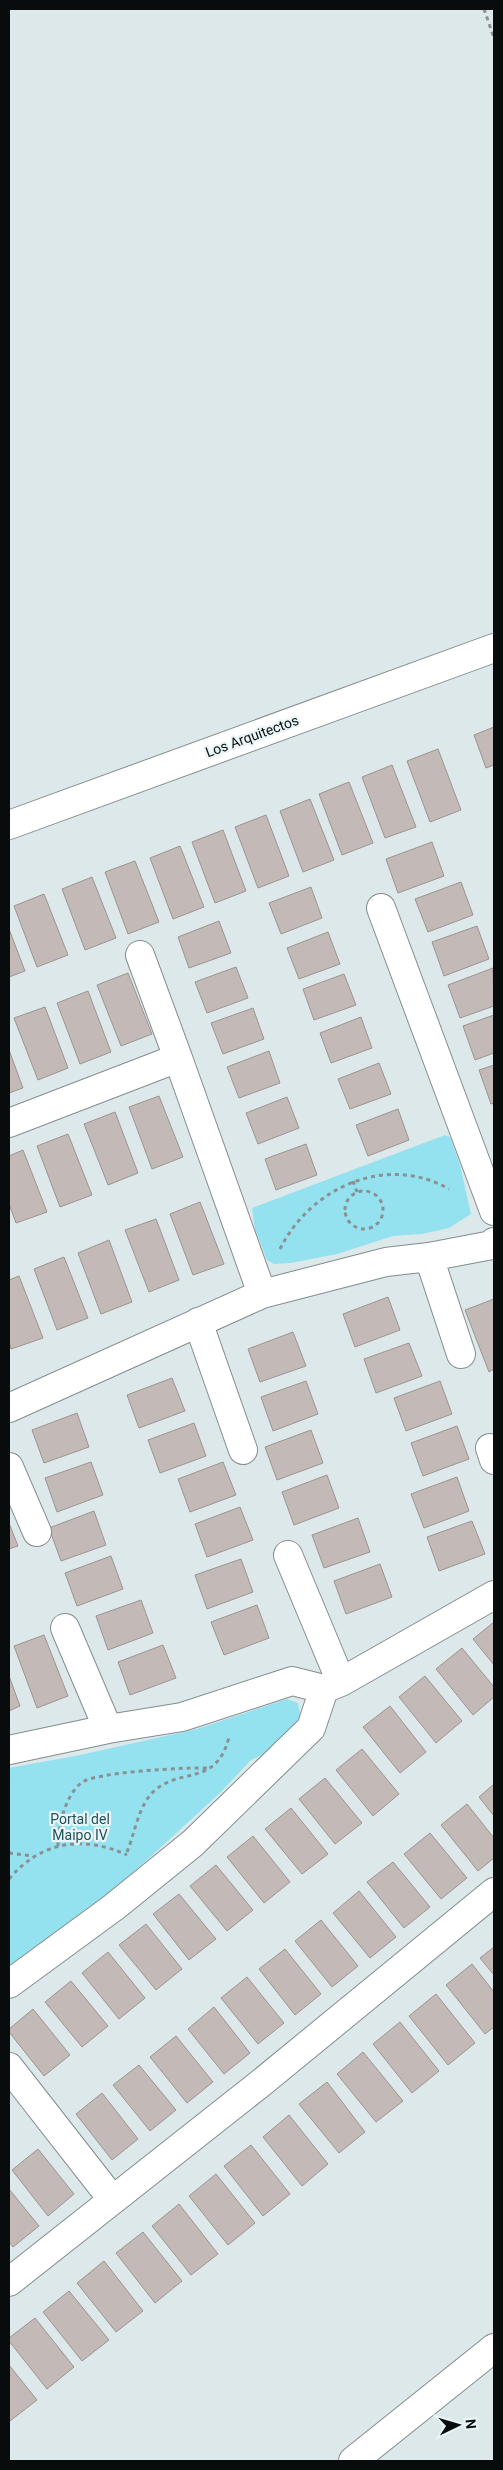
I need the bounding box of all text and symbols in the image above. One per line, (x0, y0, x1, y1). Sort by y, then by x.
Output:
street label: Los Arquitectos (203, 712, 301, 760)
park label: Portal del Maipo IV (50, 1811, 110, 1843)
north arrow (433, 2400, 483, 2450)
text: N (463, 2418, 479, 2429)

